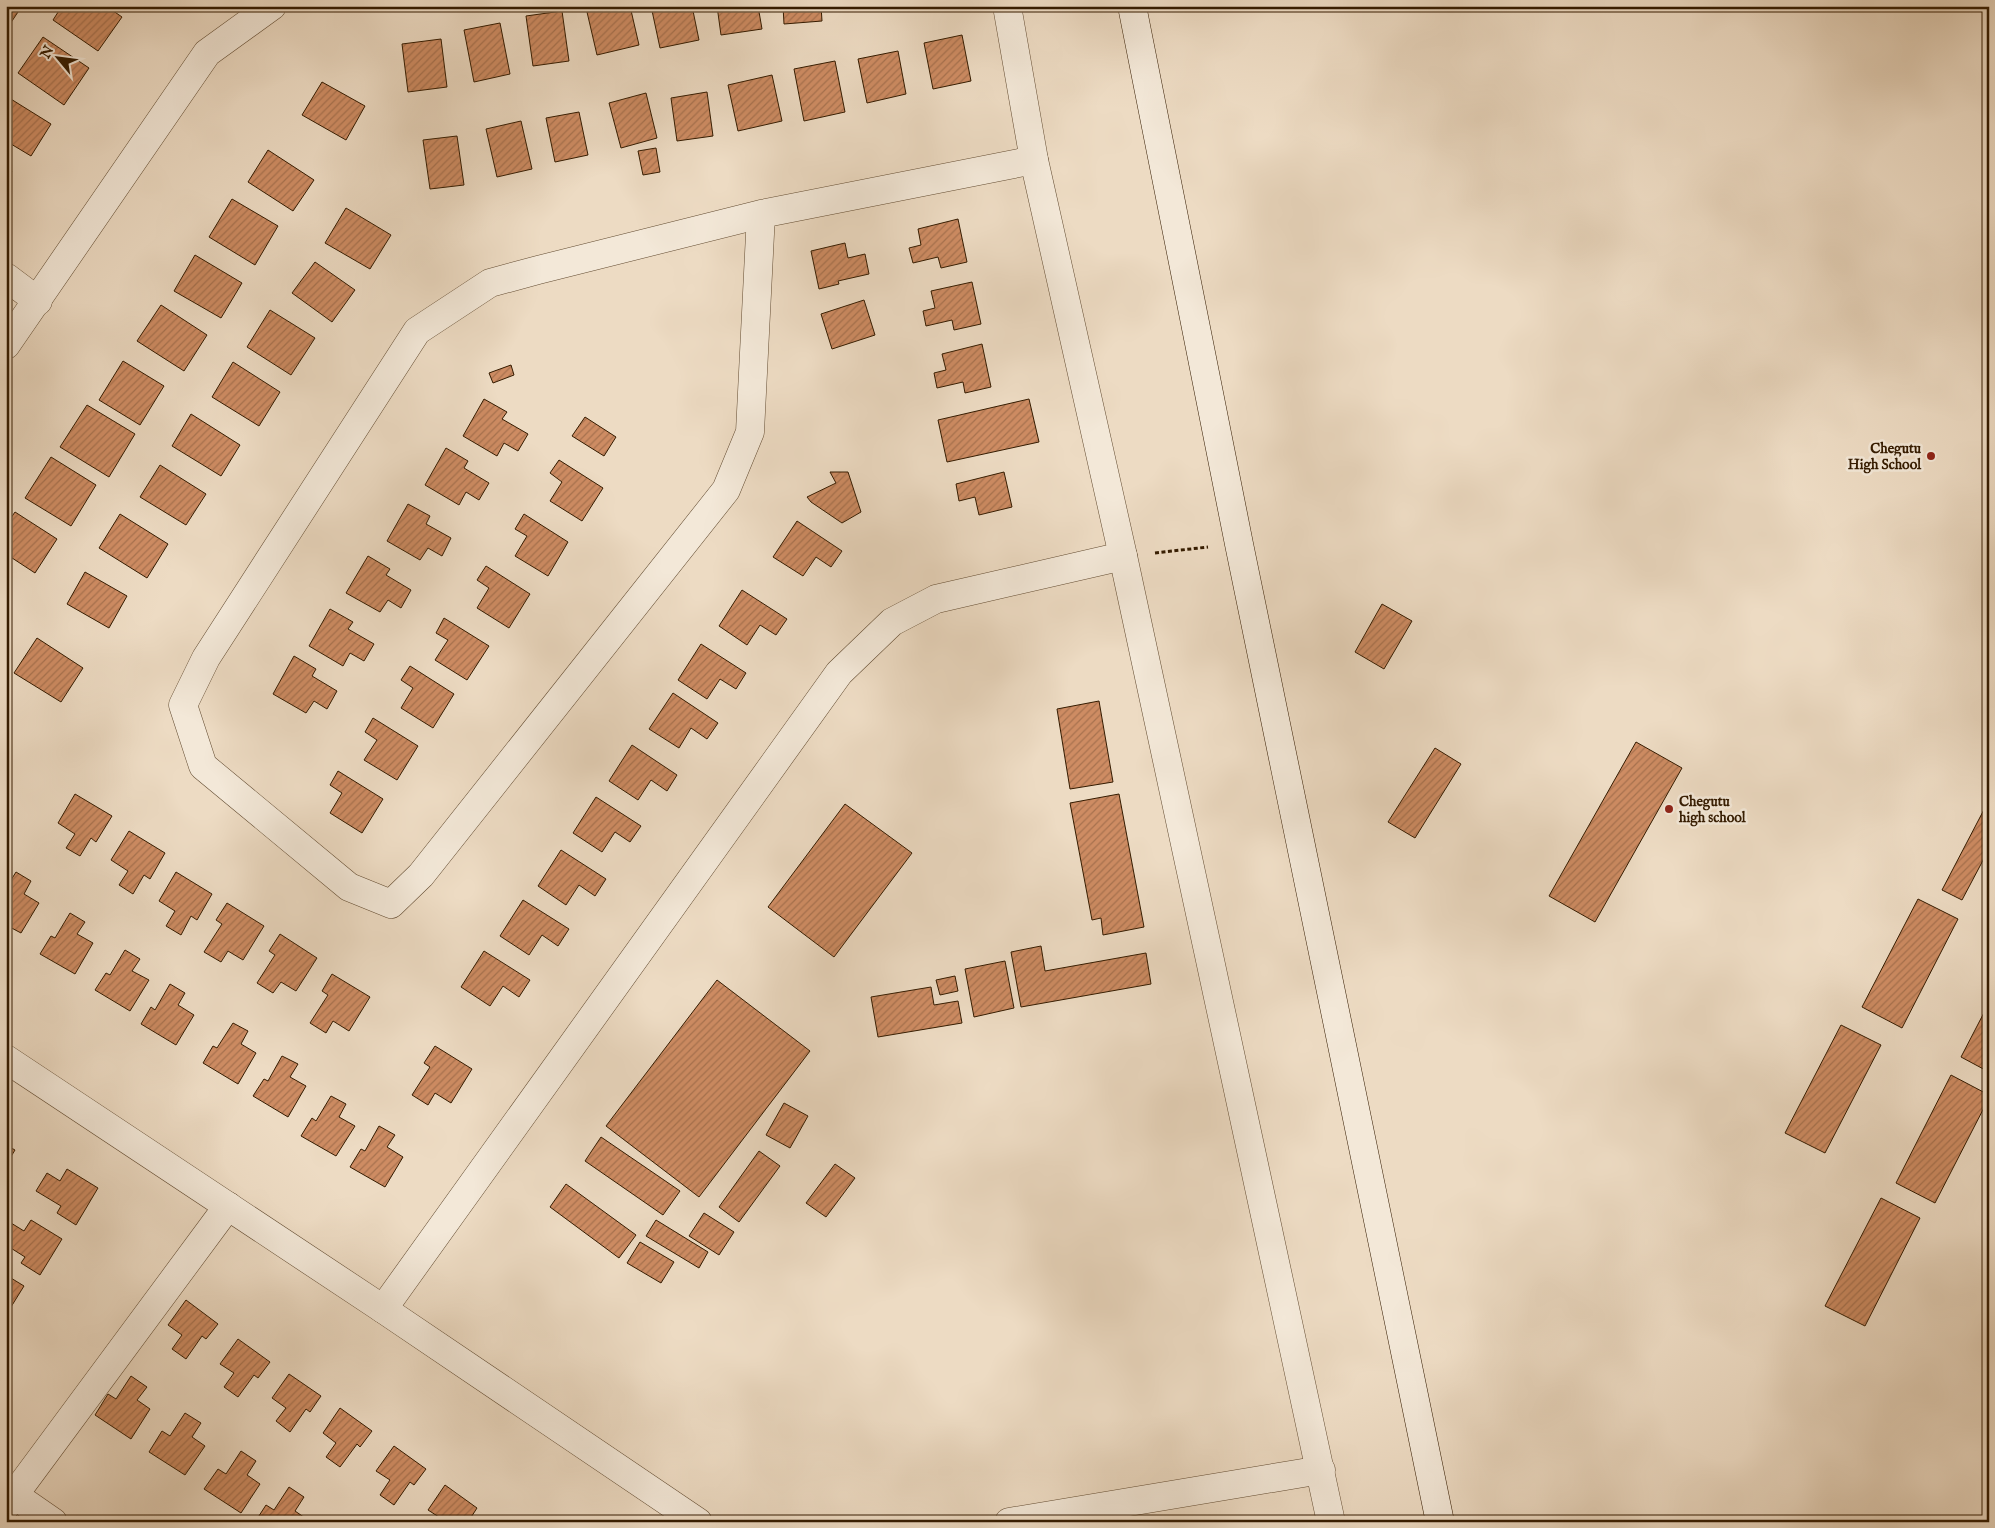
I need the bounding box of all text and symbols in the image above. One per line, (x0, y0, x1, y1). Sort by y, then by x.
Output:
north arrow (32, 32, 82, 82)
text: N (36, 43, 58, 63)
place label: Chegutu High School (1848, 440, 1922, 474)
marker: Chegutu High School (1925, 450, 1937, 462)
place label: Chegutu high school (1678, 793, 1747, 827)
marker: Chegutu high school (1663, 803, 1675, 815)

